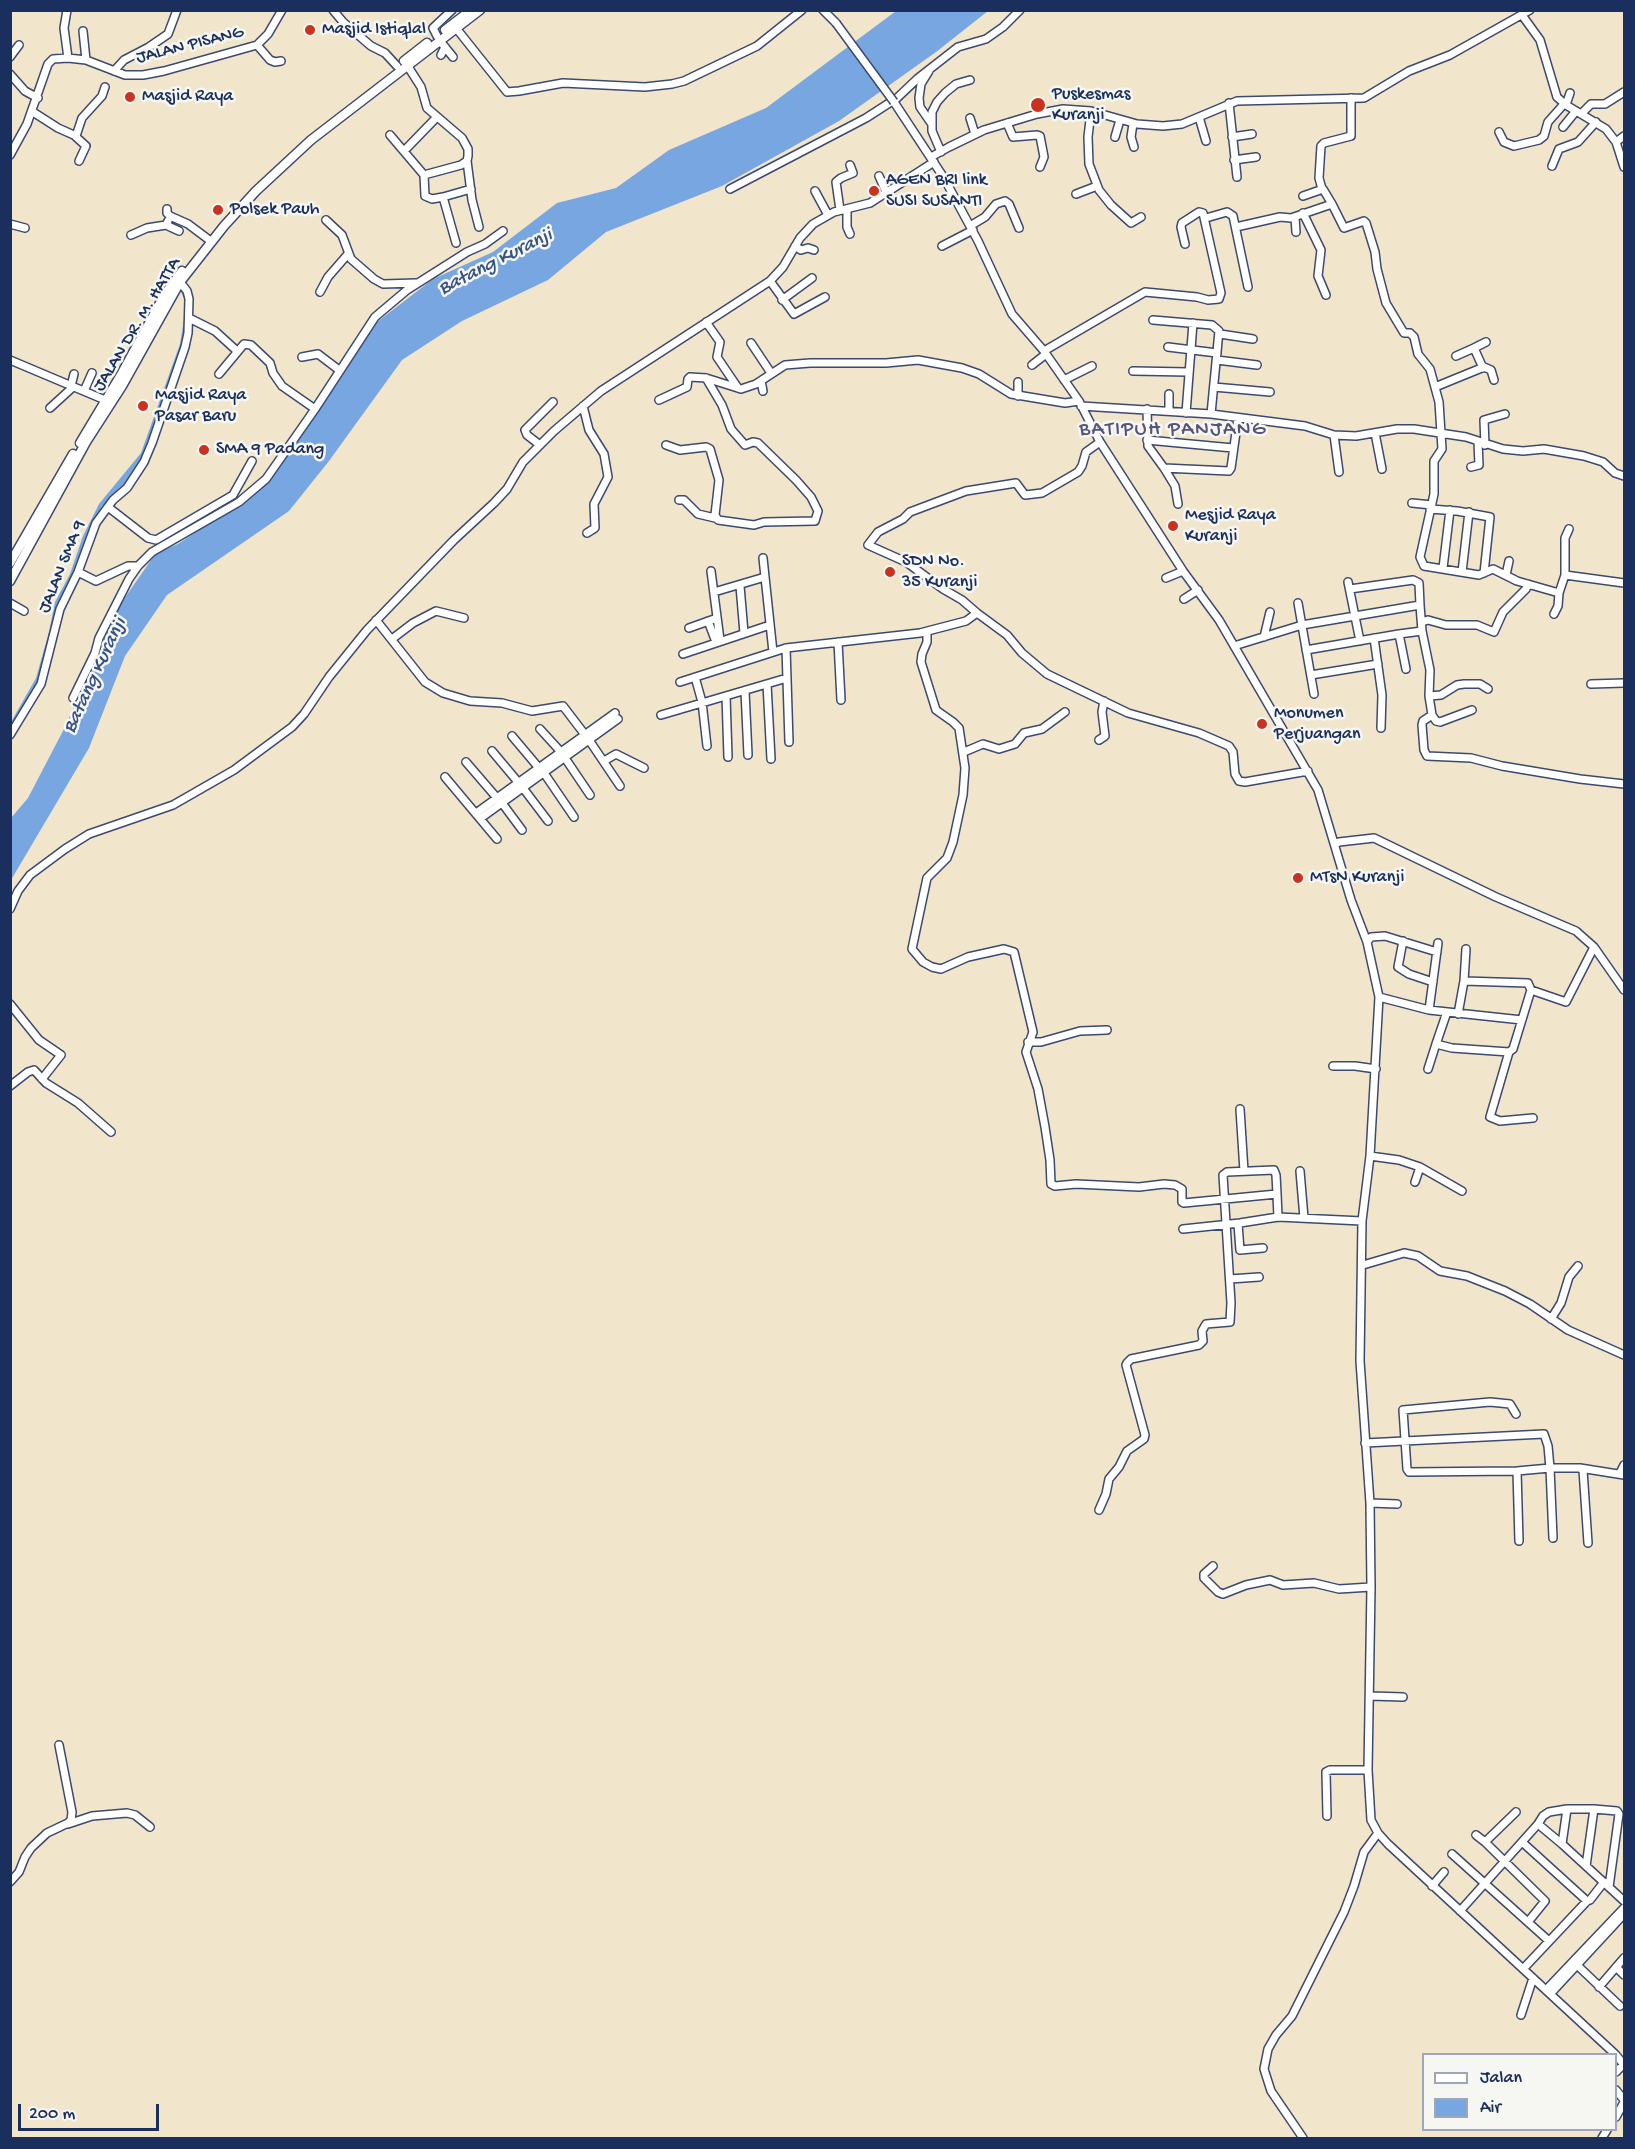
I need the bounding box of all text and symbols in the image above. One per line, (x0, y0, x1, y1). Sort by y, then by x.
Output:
place label: Masjid Istiqlal (322, 19, 426, 41)
street label: JALAN PISANG (134, 22, 246, 70)
marker: Masjid Istiqlal (303, 23, 317, 37)
place label: Puskesmas Kuranji (1052, 84, 1130, 127)
place label: Masjid Raya (142, 86, 233, 108)
marker: Masjid Raya (123, 90, 137, 104)
marker: Puskesmas Kuranji (1029, 96, 1047, 114)
place label: AGEN BRI link SUSI SUSANTI (886, 170, 987, 213)
marker: AGEN BRI link SUSI SUSANTI (867, 184, 881, 198)
place label: Polsek Pauh (230, 199, 319, 221)
marker: Polsek Pauh (211, 203, 225, 217)
water label: Batang Kuranji (435, 224, 557, 302)
street label: JALAN DR. M. HATTA (90, 254, 186, 396)
place label: Masjid Raya Pasar Baru (155, 385, 246, 428)
marker: Masjid Raya Pasar Baru (136, 399, 150, 413)
district label: BATIPUH PANJANG (1079, 418, 1267, 444)
place label: SMA 9 Padang (216, 439, 324, 461)
marker: SMA 9 Padang (197, 443, 211, 457)
place label: Mesjid Raya Kuranji (1185, 505, 1276, 548)
street label: JALAN SMA 9 (35, 517, 91, 617)
marker: Mesjid Raya Kuranji (1166, 519, 1180, 533)
place label: SDN No. 35 Kuranji (902, 551, 977, 594)
marker: SDN No. 35 Kuranji (883, 565, 897, 579)
water label: Batang Kuranji (59, 615, 133, 737)
place label: Monumen Perjuangan (1274, 703, 1361, 746)
marker: Monumen Perjuangan (1255, 717, 1269, 731)
place label: MTsN Kuranji (1310, 867, 1404, 889)
marker: MTsN Kuranji (1291, 871, 1305, 885)
legend (1422, 2053, 1617, 2131)
text: Jalan (1480, 2068, 1522, 2089)
scale bar (21, 2092, 162, 2130)
text: Air (1480, 2098, 1501, 2119)
text: 200 m (29, 2104, 75, 2125)

